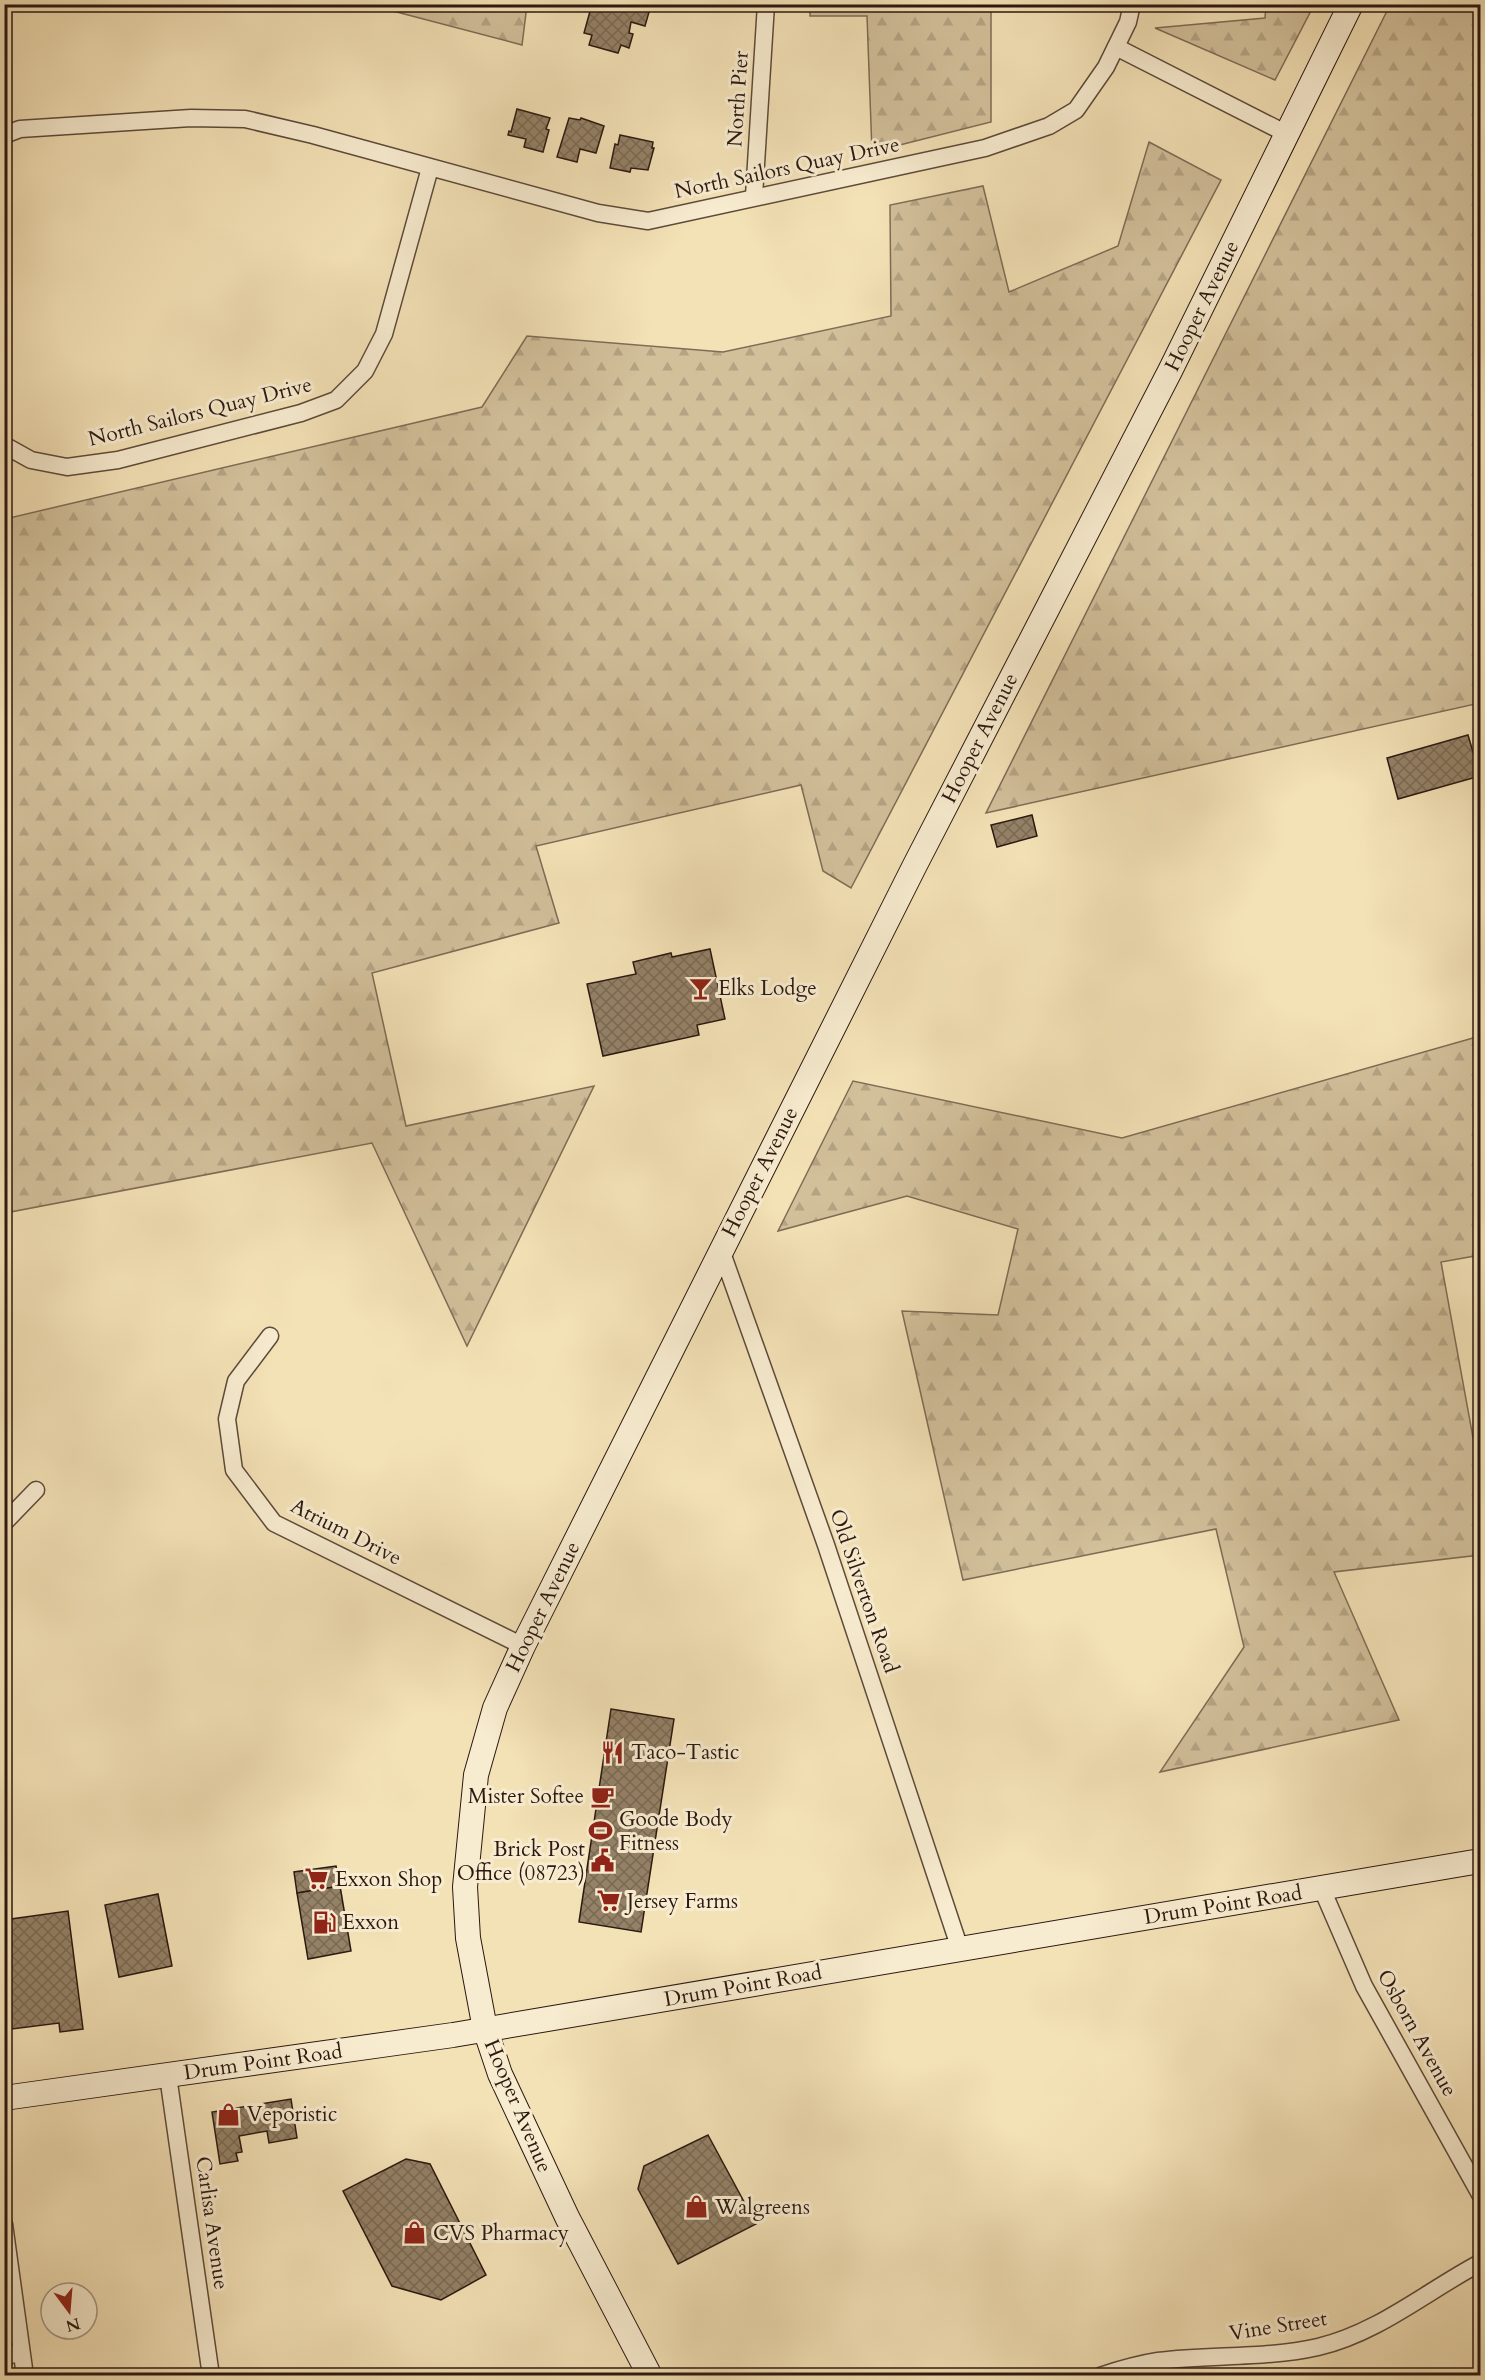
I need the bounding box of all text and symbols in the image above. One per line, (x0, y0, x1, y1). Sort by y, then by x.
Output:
street label: North Pier (720, 50, 756, 148)
street label: North Sailors Quay Drive (672, 130, 902, 206)
street label: Hooper Avenue (1158, 236, 1246, 376)
street label: North Sailors Quay Drive (85, 370, 315, 454)
street label: Hooper Avenue (935, 668, 1025, 808)
place label: Elks Lodge (718, 974, 817, 1003)
bar icon: Elks Lodge (687, 975, 713, 1001)
street label: Hooper Avenue (715, 1102, 805, 1242)
street label: Atrium Drive (286, 1492, 406, 1572)
street label: Old Silverton Road (822, 1505, 906, 1677)
street label: Hooper Avenue (499, 1537, 587, 1677)
place label: Taco-Tastic (631, 1738, 739, 1767)
restaurant icon: Taco-Tastic (600, 1739, 626, 1765)
place label: Mister Softee (468, 1782, 584, 1811)
cafe icon: Mister Softee (589, 1783, 615, 1809)
place label: Goode Body Fitness (619, 1805, 733, 1858)
sports icon: Goode Body Fitness (588, 1818, 614, 1844)
place label: Brick Post Office (08723) (457, 1835, 585, 1888)
public building icon: Brick Post Office (08723) (590, 1848, 616, 1874)
place label: Exxon Shop (335, 1865, 442, 1894)
supermarket icon: Exxon Shop (304, 1866, 330, 1892)
street label: Drum Point Road (1142, 1878, 1304, 1932)
place label: Jersey Farms (624, 1887, 738, 1916)
supermarket icon: Jersey Farms (596, 1888, 622, 1914)
place label: Exxon (342, 1908, 399, 1937)
fuel station icon: Exxon (311, 1909, 337, 1935)
street label: Drum Point Road (662, 1958, 824, 2014)
street label: Osborn Avenue (1370, 1964, 1464, 2102)
street label: Hooper Avenue (477, 2035, 559, 2177)
street label: Drum Point Road (182, 2037, 344, 2087)
place label: Veporistic (247, 2100, 337, 2129)
shop icon: Veporistic (216, 2101, 242, 2127)
street label: Carlisa Avenue (188, 2155, 236, 2291)
place label: Walgreens (714, 2193, 810, 2222)
shop icon: Walgreens (684, 2194, 710, 2220)
place label: CVS Pharmacy (433, 2219, 569, 2248)
shop icon: CVS Pharmacy (402, 2220, 428, 2246)
north arrow (39, 2281, 99, 2341)
street label: Vine Street (1227, 2304, 1329, 2348)
text: N (63, 2312, 83, 2337)

